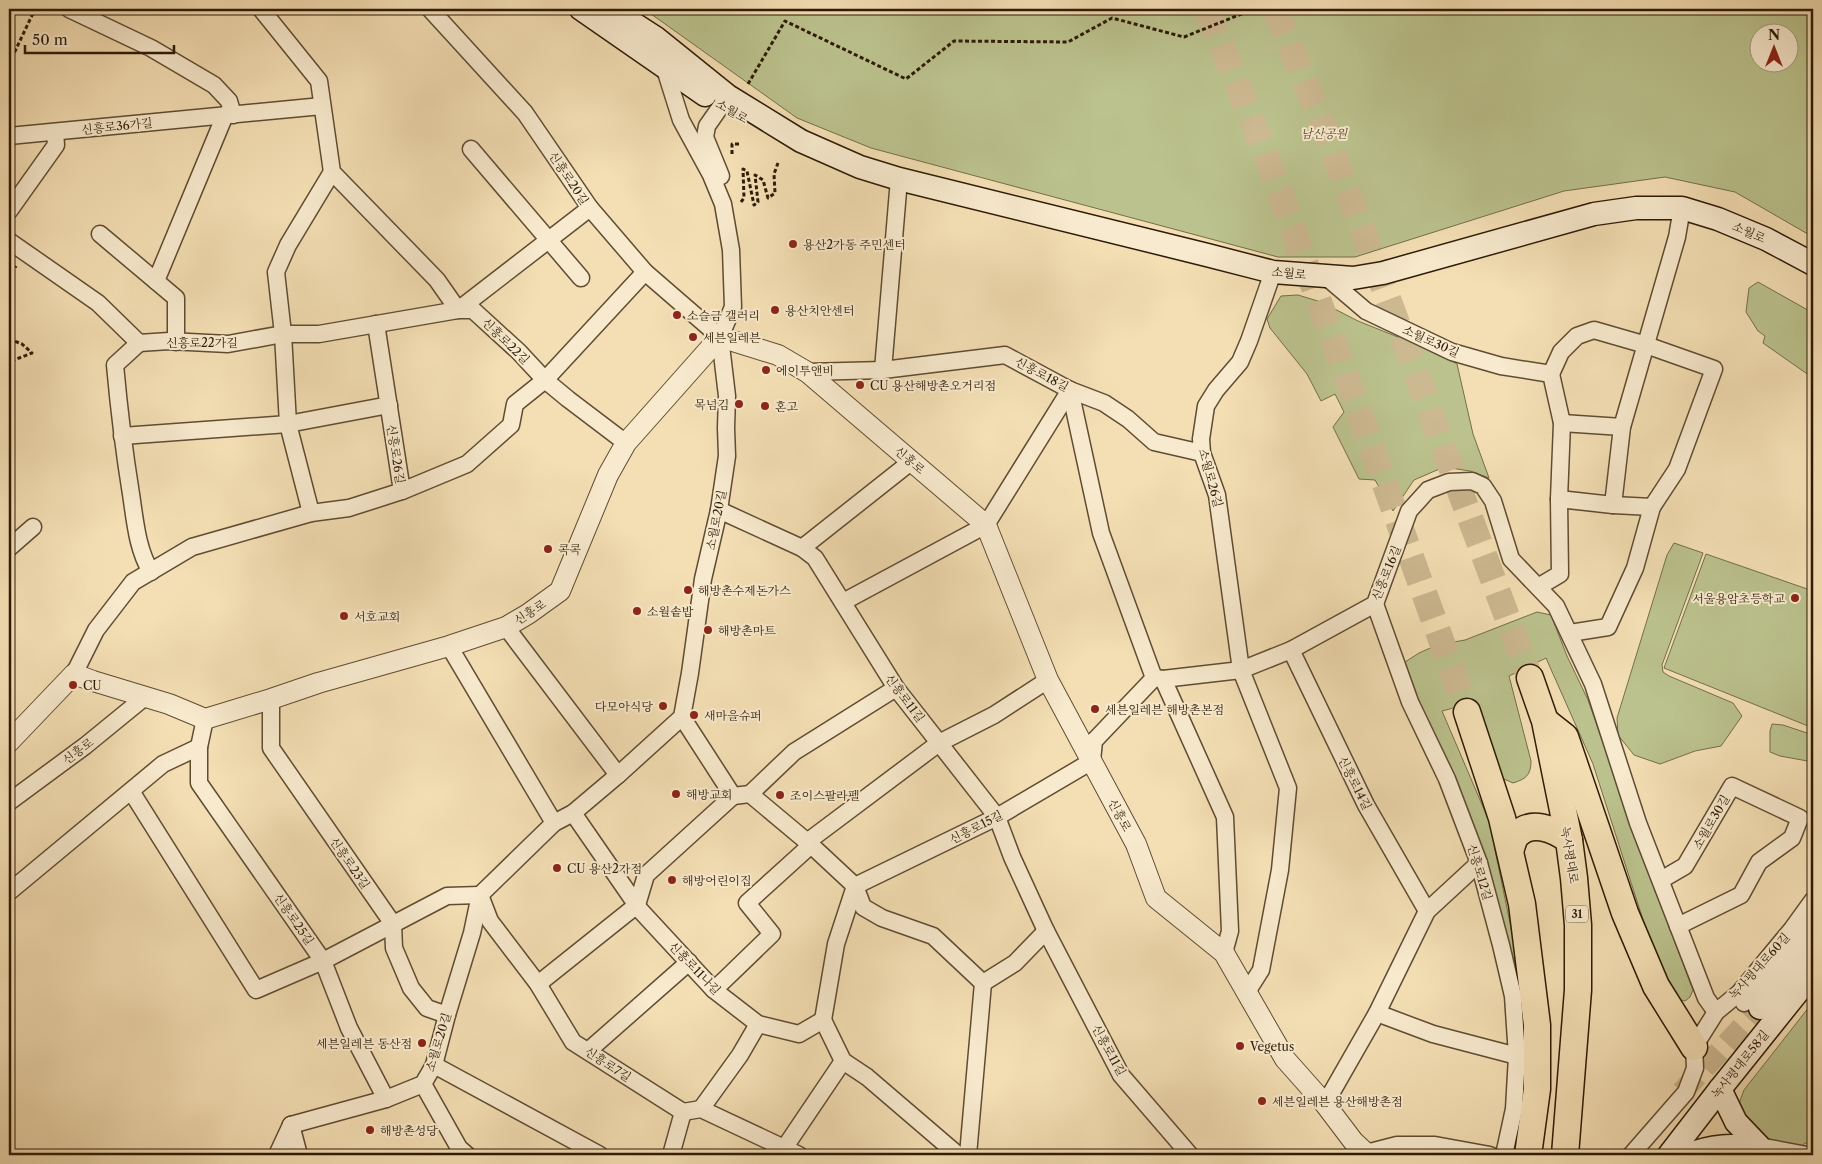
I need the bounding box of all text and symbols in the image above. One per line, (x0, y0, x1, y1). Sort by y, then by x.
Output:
scale bar (25, 22, 174, 54)
north arrow (1750, 22, 1800, 72)
text: N (1768, 26, 1780, 44)
text: 50 m (32, 30, 68, 49)
street label: 소월로 (713, 96, 751, 126)
street label: 신흥로36가길 (81, 115, 153, 137)
park label: 남산공원 (1301, 126, 1349, 141)
street label: 신흥로20길 (546, 149, 592, 207)
street label: 소월로 (1730, 218, 1768, 246)
place label: 용산2가동 주민센터 (803, 237, 906, 252)
marker: 용산2가동 주민센터 (787, 238, 799, 250)
street label: 소월로 (1271, 264, 1307, 282)
place label: 용산치안센터 (785, 303, 855, 318)
marker: 용산치안센터 (769, 304, 781, 316)
place label: 소슬금 갤러리 (687, 308, 760, 323)
marker: 소슬금 갤러리 (671, 309, 683, 321)
street label: 신흥로22길 (479, 315, 533, 367)
street label: 소월로30길 (1400, 322, 1462, 360)
place label: 세븐일레븐 (703, 330, 761, 345)
marker: 세븐일레븐 (687, 331, 699, 343)
street label: 신흥로22가길 (166, 335, 238, 350)
street label: 신흥로18길 (1013, 354, 1071, 394)
place label: 에이투앤비 (776, 363, 834, 378)
marker: 에이투앤비 (760, 364, 772, 376)
place label: CU 용산해방촌오거리점 (870, 378, 996, 393)
marker: CU 용산해방촌오거리점 (854, 379, 866, 391)
place label: 목넘김 (694, 397, 729, 412)
marker: 목넘김 (733, 398, 745, 410)
place label: 혼고 (775, 399, 799, 414)
marker: 혼고 (759, 400, 771, 412)
street label: 신흥로26길 (384, 423, 408, 485)
street label: 신흥로 (892, 443, 928, 477)
street label: 소월로26길 (1196, 447, 1226, 509)
street label: 소월로20길 (703, 489, 729, 551)
place label: 콕콕 (558, 542, 582, 557)
marker: 콕콕 (542, 543, 554, 555)
street label: 신흥로16길 (1368, 543, 1404, 603)
place label: 해방촌수제돈가스 (698, 583, 791, 598)
marker: 해방촌수제돈가스 (682, 584, 694, 596)
place label: 서울용암초등학교 (1692, 591, 1785, 606)
marker: 서울용암초등학교 (1789, 592, 1801, 604)
street label: 신흥로 (511, 596, 549, 628)
place label: 소월솥밥 (647, 604, 694, 619)
marker: 소월솥밥 (631, 605, 643, 617)
place label: 서호교회 (354, 609, 400, 624)
marker: 서호교회 (338, 610, 350, 622)
place label: 해방촌마트 (718, 623, 776, 638)
marker: 해방촌마트 (702, 624, 714, 636)
street label: 신흥로11길 (882, 671, 928, 725)
place label: CU (83, 678, 102, 693)
marker: CU (67, 679, 79, 691)
place label: 다모아식당 (595, 699, 653, 714)
marker: 다모아식당 (657, 700, 669, 712)
place label: 세븐일레븐 해방촌본점 (1105, 702, 1224, 717)
marker: 세븐일레븐 해방촌본점 (1089, 703, 1101, 715)
place label: 새마을슈퍼 (704, 708, 762, 723)
marker: 새마을슈퍼 (688, 709, 700, 721)
street label: 신흥로 (60, 734, 97, 767)
street label: 신흥로14길 (1335, 754, 1375, 812)
place label: 해방교회 (686, 787, 732, 802)
marker: 해방교회 (670, 788, 682, 800)
place label: 조이스팔라펠 (790, 788, 860, 803)
marker: 조이스팔라펠 (774, 789, 786, 801)
street label: 소월로30길 (1689, 792, 1733, 852)
street label: 신흥로 (1105, 796, 1135, 834)
street label: 신흥로15길 (947, 807, 1005, 847)
street label: 녹사평대로 (1558, 825, 1582, 885)
street label: 신흥로23길 (327, 834, 373, 892)
street label: 신흥로12길 (1464, 842, 1496, 902)
place label: CU 용산2가점 (567, 861, 642, 876)
marker: CU 용산2가점 (551, 862, 563, 874)
place label: 해방어린이집 (682, 873, 752, 888)
marker: 해방어린이집 (666, 874, 678, 886)
street label: 신흥로25길 (271, 890, 317, 948)
road number: 31 (1566, 906, 1588, 922)
street label: 녹사평대로60길 (1725, 930, 1793, 1002)
street label: 신흥로11나길 (666, 938, 724, 998)
street label: 소월로20길 (422, 1011, 454, 1073)
street label: 신흥로11길 (1089, 1022, 1129, 1078)
street label: 녹사평대로58길 (1708, 1027, 1772, 1101)
place label: 세븐일레븐 동산점 (316, 1036, 412, 1051)
marker: 세븐일레븐 동산점 (416, 1037, 428, 1049)
place label: Vegetus (1249, 1039, 1294, 1054)
marker: Vegetus (1234, 1040, 1246, 1052)
street label: 신흥로7길 (582, 1043, 634, 1085)
place label: 세븐일레븐 용산해방촌점 (1272, 1094, 1403, 1109)
marker: 세븐일레븐 용산해방촌점 (1256, 1095, 1268, 1107)
place label: 해방촌성당 (380, 1123, 438, 1138)
marker: 해방촌성당 (364, 1124, 376, 1136)

